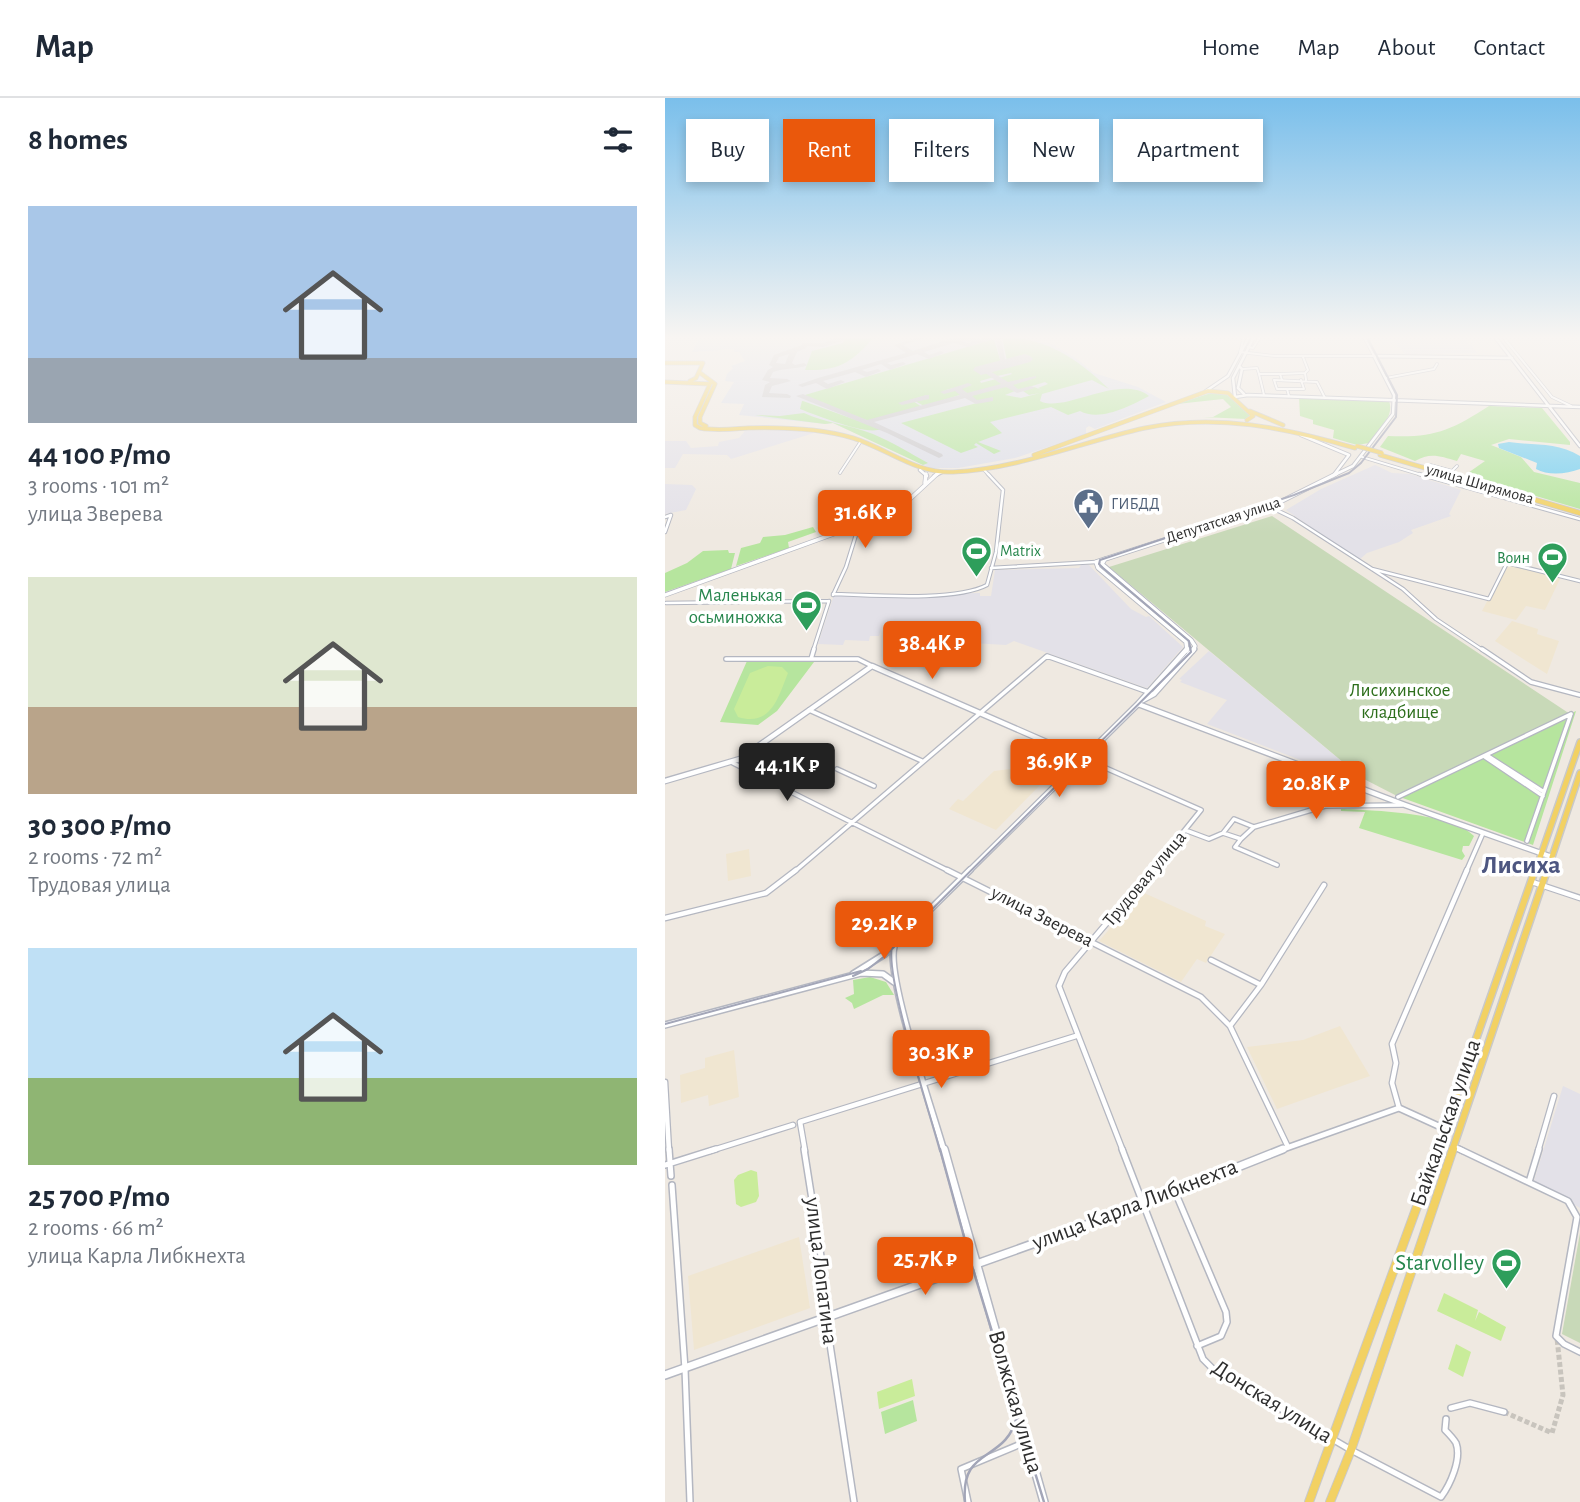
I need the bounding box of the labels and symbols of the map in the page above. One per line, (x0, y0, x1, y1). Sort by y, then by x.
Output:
street label: улица Ширямова (1423, 461, 1536, 508)
public building icon: ГИБДД (1071, 487, 1105, 531)
pin: 31.6K ₽ (800, 490, 930, 550)
street label: Депутатская улица (1164, 494, 1283, 547)
place label: ГИБДД (1111, 496, 1160, 512)
sports icon: Matrix (960, 534, 994, 578)
sports icon: Воин (1536, 541, 1570, 585)
place label: Matrix (1000, 543, 1041, 559)
place label: Воин (1497, 550, 1530, 566)
place label: Маленькая осьминожка (689, 586, 783, 627)
sports icon: Маленькая осьминожка (789, 589, 823, 633)
pin: 38.4K ₽ (867, 622, 997, 681)
park label: Лисихинское кладбище (1349, 681, 1451, 722)
pin: 36.9K ₽ (994, 740, 1124, 799)
pin: 44.1K ₽ (722, 744, 852, 803)
pin: 20.8K ₽ (1251, 762, 1381, 821)
street label: Трудовая улица (1100, 827, 1190, 930)
district label: Лисиха (1481, 852, 1561, 878)
street label: улица Зверева (987, 883, 1096, 951)
pin: 29.2K ₽ (819, 902, 949, 961)
pin: 30.3K ₽ (876, 1030, 1006, 1090)
street label: Байкальская улица (1407, 1037, 1485, 1209)
street label: улица Карла Либкнехта (1028, 1155, 1241, 1255)
street label: улица Лопатина (800, 1195, 841, 1346)
pin: 25.7K ₽ (860, 1238, 990, 1297)
sports icon: Starvolley (1490, 1246, 1524, 1290)
place label: Starvolley (1395, 1252, 1484, 1275)
street label: Волжская улица (984, 1328, 1046, 1476)
street label: Донская улица (1208, 1356, 1336, 1448)

